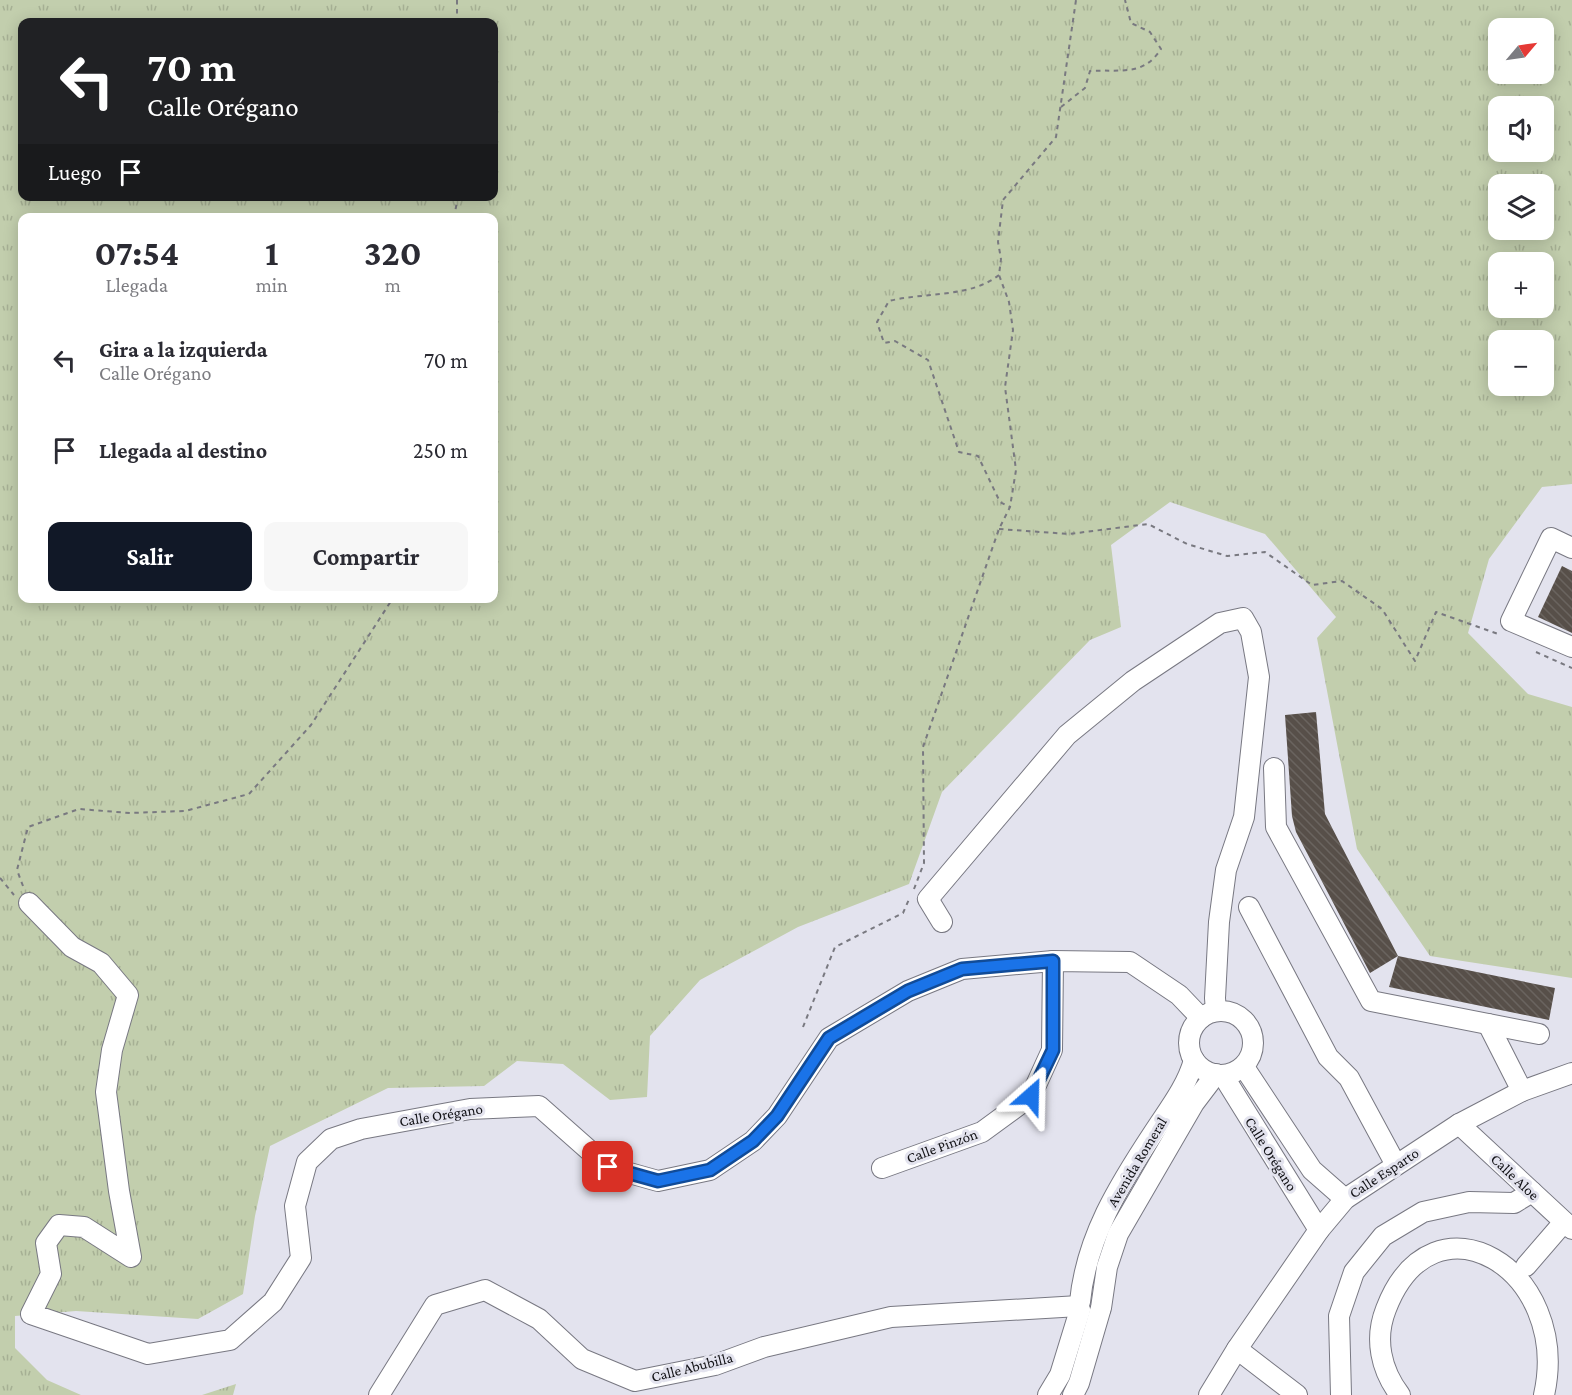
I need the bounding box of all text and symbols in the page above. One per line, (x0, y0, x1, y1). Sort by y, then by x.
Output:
north arrow (1488, 18, 1554, 84)
map controls (1488, 18, 1554, 396)
icon: left (48, 42, 126, 120)
text: 70 m (147, 43, 236, 90)
text: Calle Orégano (147, 92, 299, 122)
button: sound (1488, 96, 1554, 162)
icon: arrive (114, 156, 147, 189)
text: Luego (48, 160, 102, 185)
button: layers (1488, 174, 1554, 240)
text: 07:54 (94, 233, 179, 273)
text: 1 (265, 233, 278, 273)
text: 320 (364, 233, 422, 273)
button: + (1488, 252, 1554, 318)
text: Llegada (105, 274, 168, 296)
text: min (256, 274, 288, 296)
text: m (385, 274, 401, 296)
button: − (1488, 330, 1554, 396)
text: Gira a la izquierda (99, 337, 268, 362)
icon: left (48, 344, 81, 377)
text: 70 m (424, 348, 468, 373)
text: Calle Orégano (99, 362, 211, 384)
icon: arrive (48, 434, 81, 467)
text: Llegada al destino (99, 438, 267, 463)
text: 250 m (413, 438, 468, 463)
button: Salir (48, 522, 252, 591)
button: Compartir (264, 522, 468, 591)
position arrow (999, 1064, 1063, 1128)
street label: Calle Orégano (398, 1101, 484, 1130)
street label: Avenida Romeral (1104, 1114, 1170, 1210)
street label: Calle Orégano (1241, 1114, 1300, 1195)
street label: Calle Pinzón (904, 1126, 980, 1166)
pin (582, 1141, 633, 1192)
street label: Calle Esparto (1346, 1145, 1422, 1202)
icon: arrive (591, 1150, 624, 1183)
street label: Calle Aloe (1488, 1151, 1543, 1203)
street label: Calle Abubilla (650, 1349, 735, 1385)

